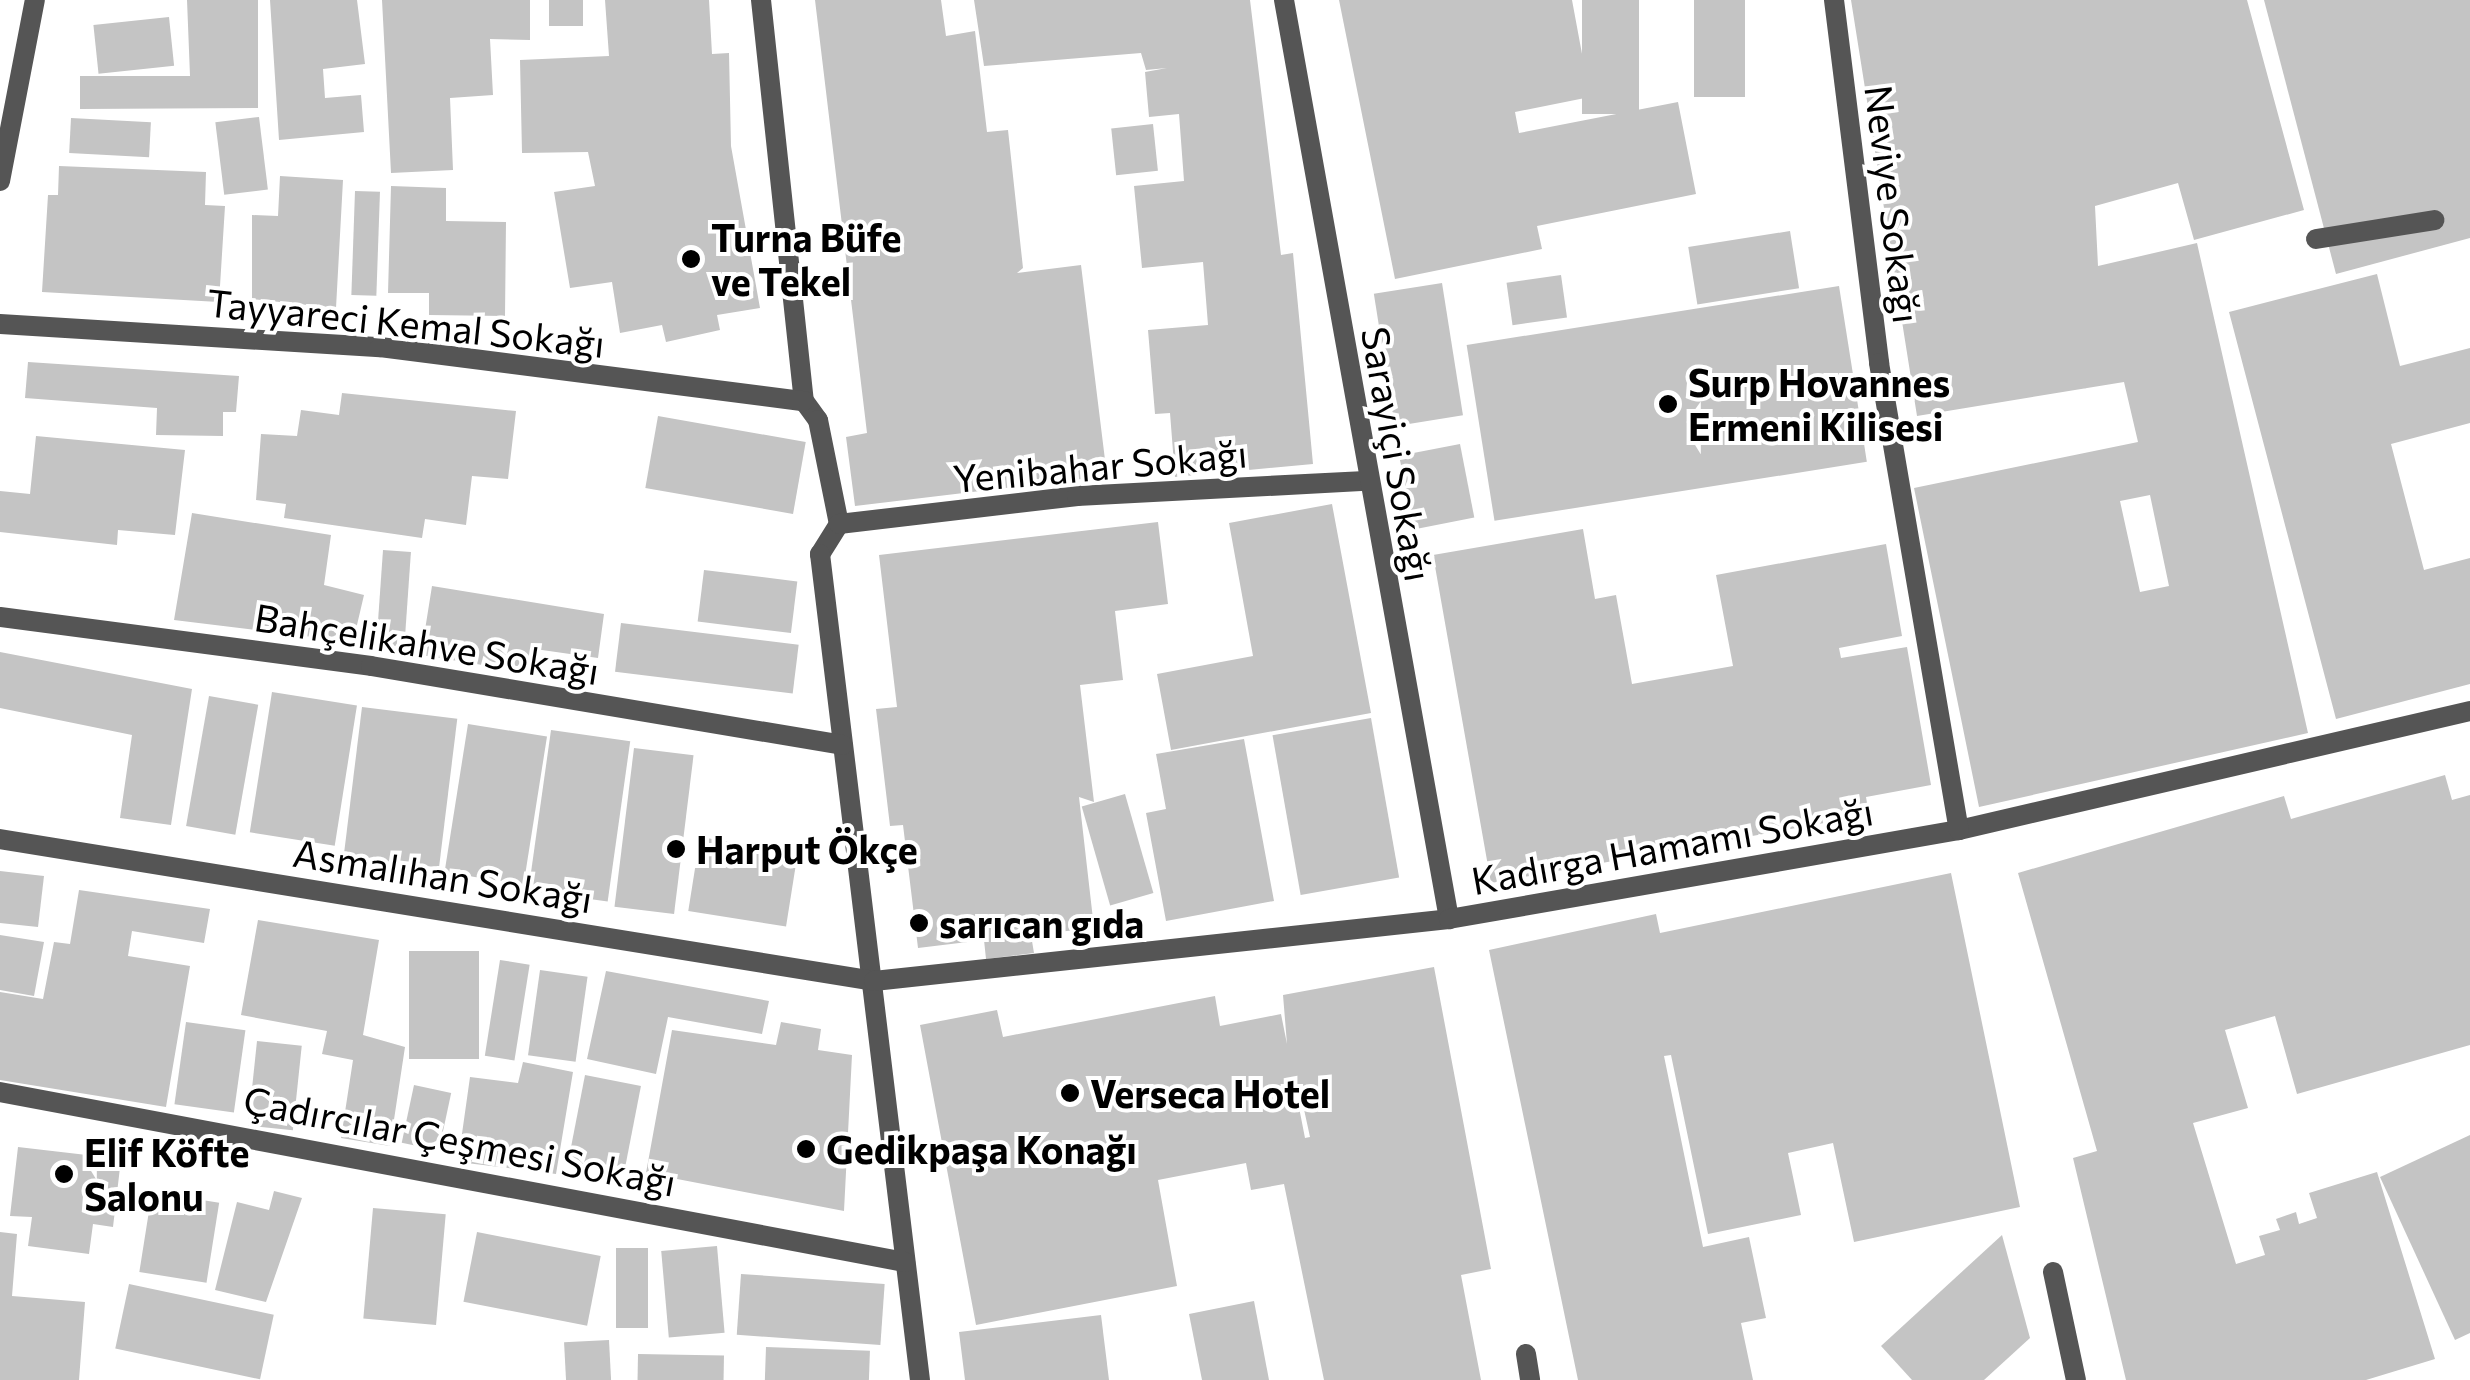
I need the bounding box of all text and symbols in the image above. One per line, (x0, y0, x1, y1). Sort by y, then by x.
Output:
street label: Neviye Sokağı (1857, 82, 1931, 326)
place label: Turna Büfe ve Tekel (711, 214, 902, 304)
marker: Turna Büfe ve Tekel (680, 248, 702, 270)
street label: Tayyareci Kemal Sokağı (205, 278, 607, 366)
street label: Sarayiçi Sokağı (1353, 323, 1443, 585)
place label: Surp Hovannes Ermeni Kilisesi (1688, 359, 1950, 448)
marker: Surp Hovannes Ermeni Kilisesi (1657, 393, 1679, 415)
street label: Yenibahar Sokağı (951, 429, 1249, 501)
street label: Bahçelikahve Sokağı (251, 593, 603, 693)
street label: Kadırga Hamamı Sokağı (1468, 787, 1876, 903)
place label: Harput Ökçe (696, 826, 918, 872)
street label: Asmalıhan Sokağı (290, 829, 596, 921)
marker: Harput Ökçe (665, 838, 687, 860)
place label: sarıcan gıda (939, 900, 1144, 946)
marker: sarıcan gıda (908, 912, 930, 934)
place label: Verseca Hotel (1090, 1070, 1330, 1116)
street label: Çadırcılar Çeşmesi Sokağı (240, 1076, 680, 1204)
marker: Verseca Hotel (1059, 1082, 1081, 1104)
place label: Gedikpaşa Konağı (826, 1126, 1137, 1172)
place label: Elif Köfte Salonu (84, 1129, 249, 1218)
marker: Gedikpaşa Konağı (795, 1138, 817, 1160)
marker: Elif Köfte Salonu (53, 1163, 75, 1185)

